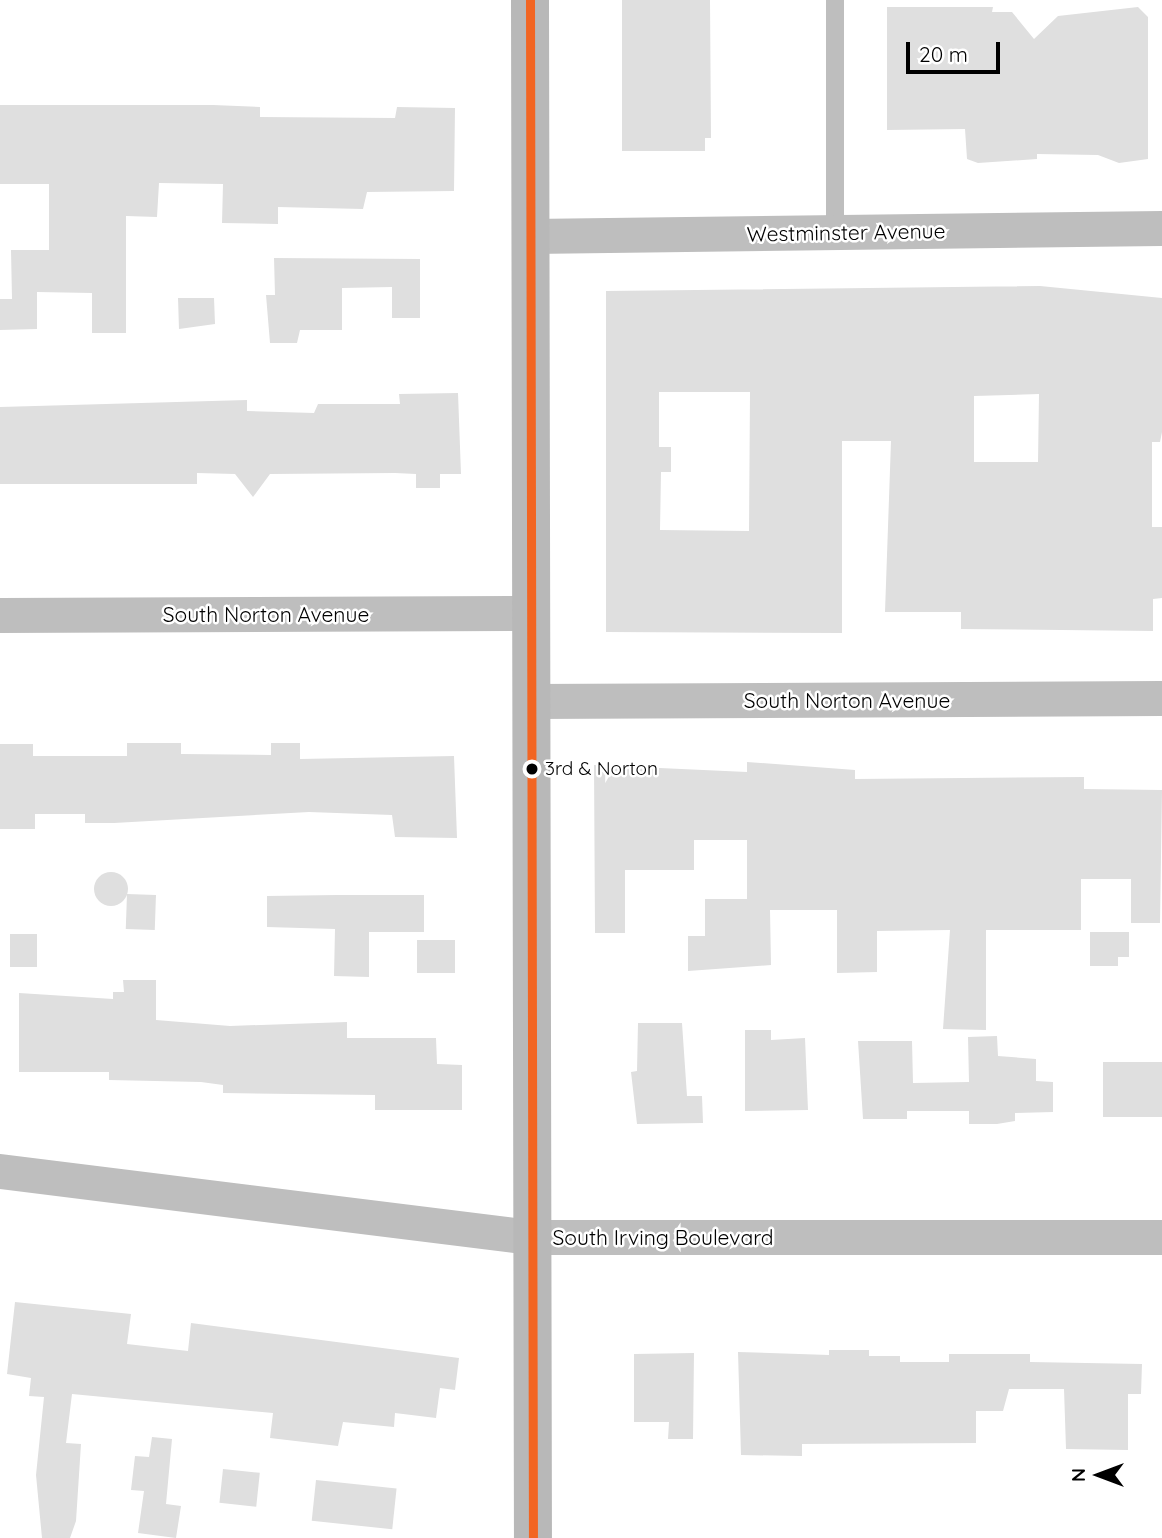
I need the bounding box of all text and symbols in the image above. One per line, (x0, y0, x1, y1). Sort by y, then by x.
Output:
scale bar (910, 28, 1004, 72)
text: 20 m (919, 41, 968, 67)
street label: Westminster Avenue (746, 218, 946, 246)
street label: South Norton Avenue (163, 601, 369, 627)
street label: South Norton Avenue (744, 687, 950, 713)
place label: 3rd & Norton (545, 758, 658, 780)
marker: 3rd & Norton (525, 762, 539, 776)
street label: South Irving Boulevard (553, 1224, 773, 1250)
north arrow (1064, 1440, 1134, 1510)
text: N (1066, 1468, 1090, 1482)

